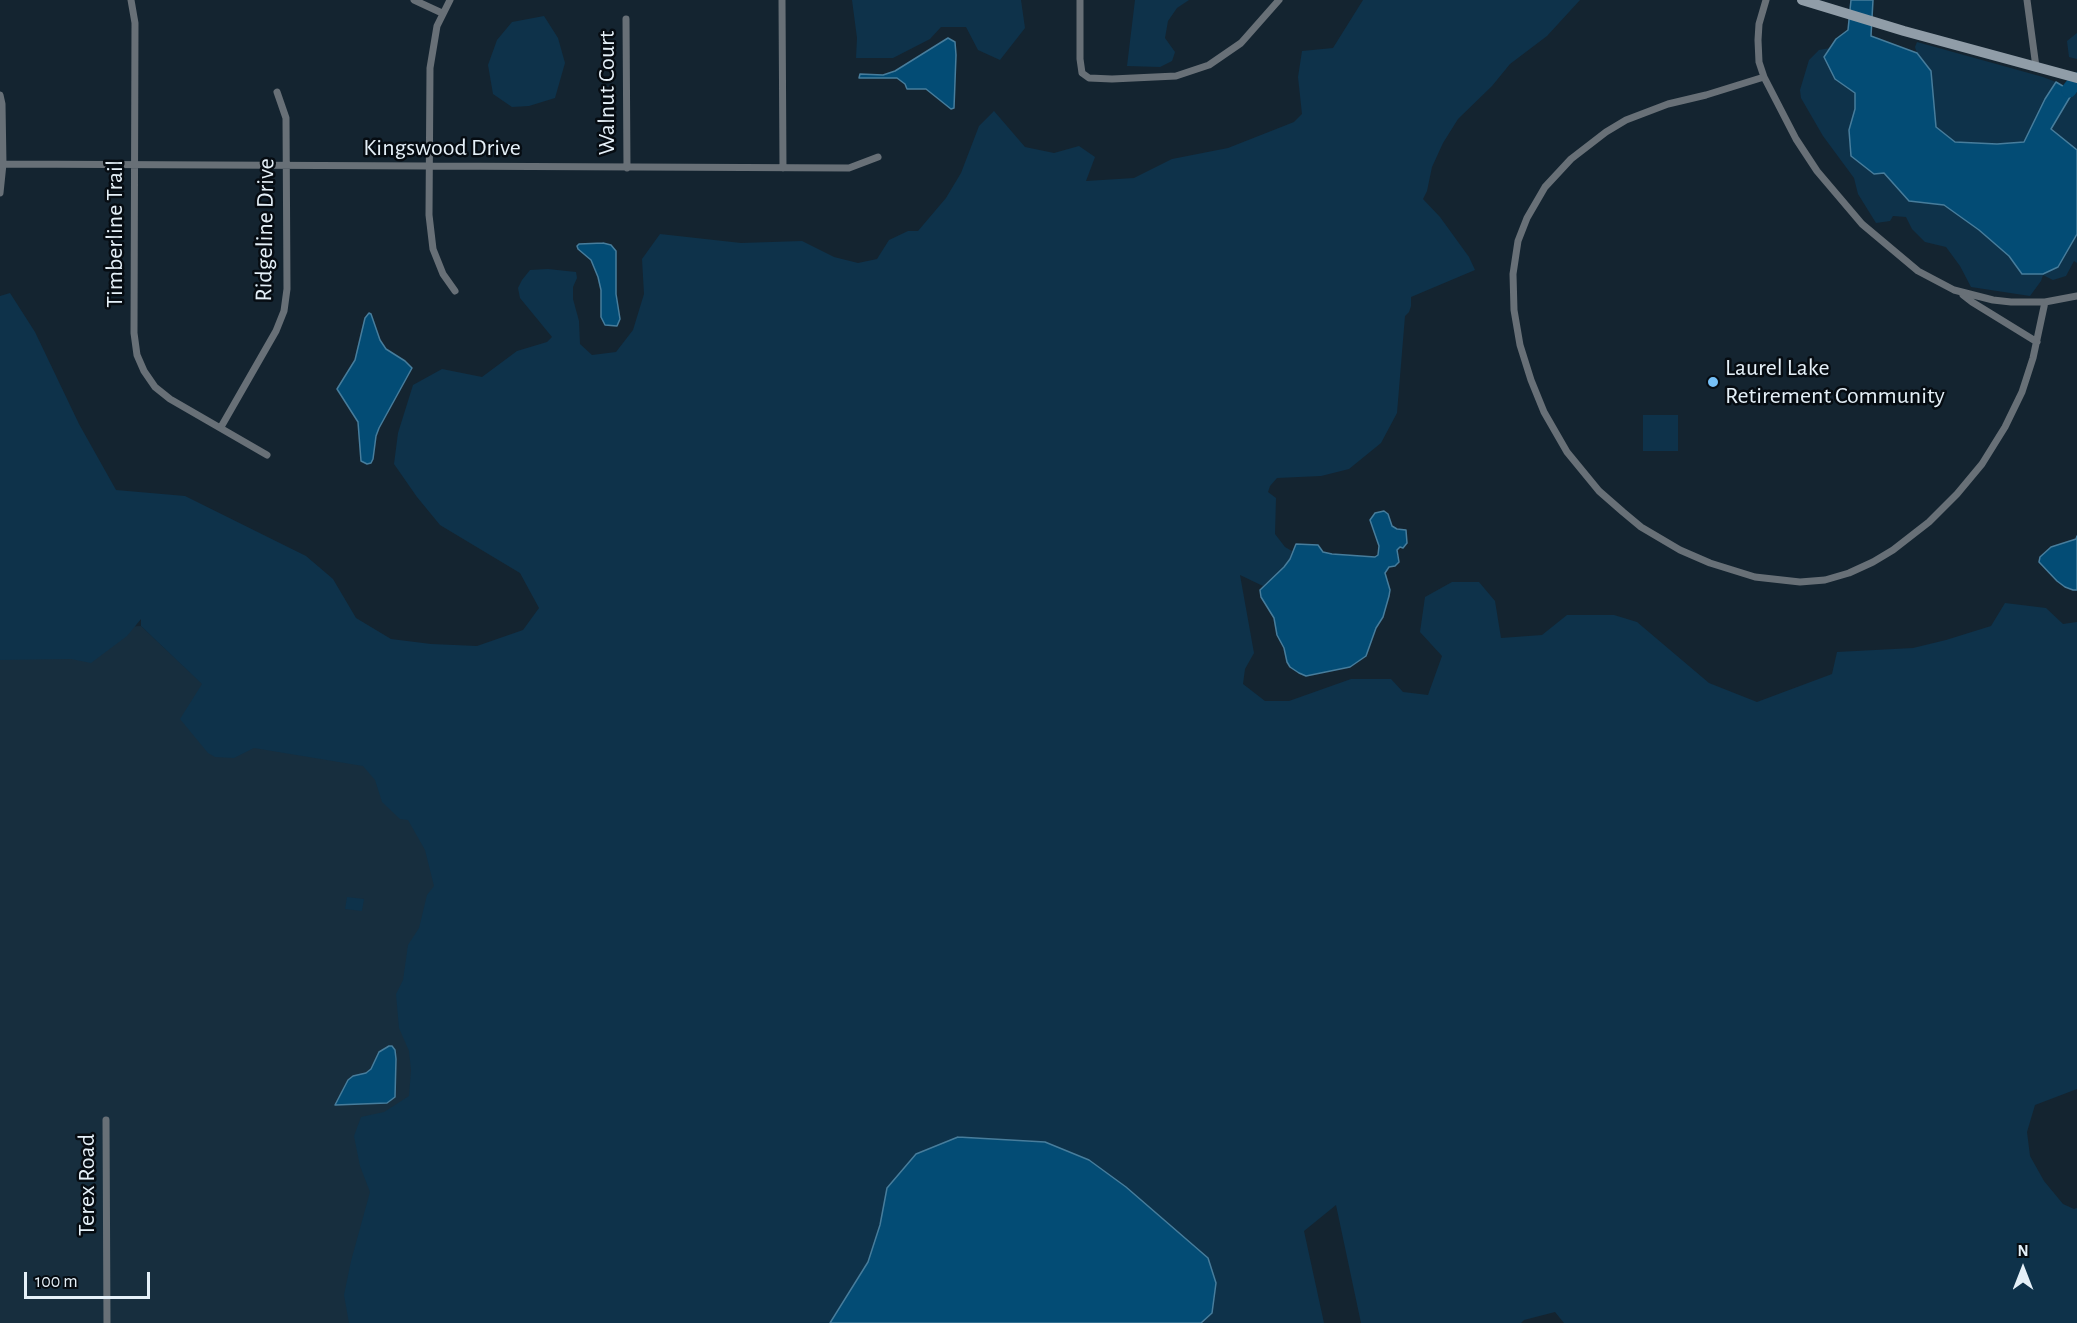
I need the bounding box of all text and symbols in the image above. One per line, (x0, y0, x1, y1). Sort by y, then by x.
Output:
street label: Walnut Court (593, 31, 621, 155)
street label: Kingswood Drive (363, 134, 521, 162)
street label: Ridgeline Drive (249, 158, 281, 302)
street label: Timberline Trail (101, 160, 129, 308)
place label: Laurel Lake Retirement Community (1725, 354, 1945, 410)
marker: Laurel Lake Retirement Community (1706, 375, 1720, 389)
street label: Terex Road (73, 1134, 101, 1236)
north arrow (1993, 1239, 2053, 1299)
text: N (2017, 1243, 2029, 1259)
scale bar (27, 1260, 153, 1298)
text: 100 m (35, 1273, 78, 1291)

